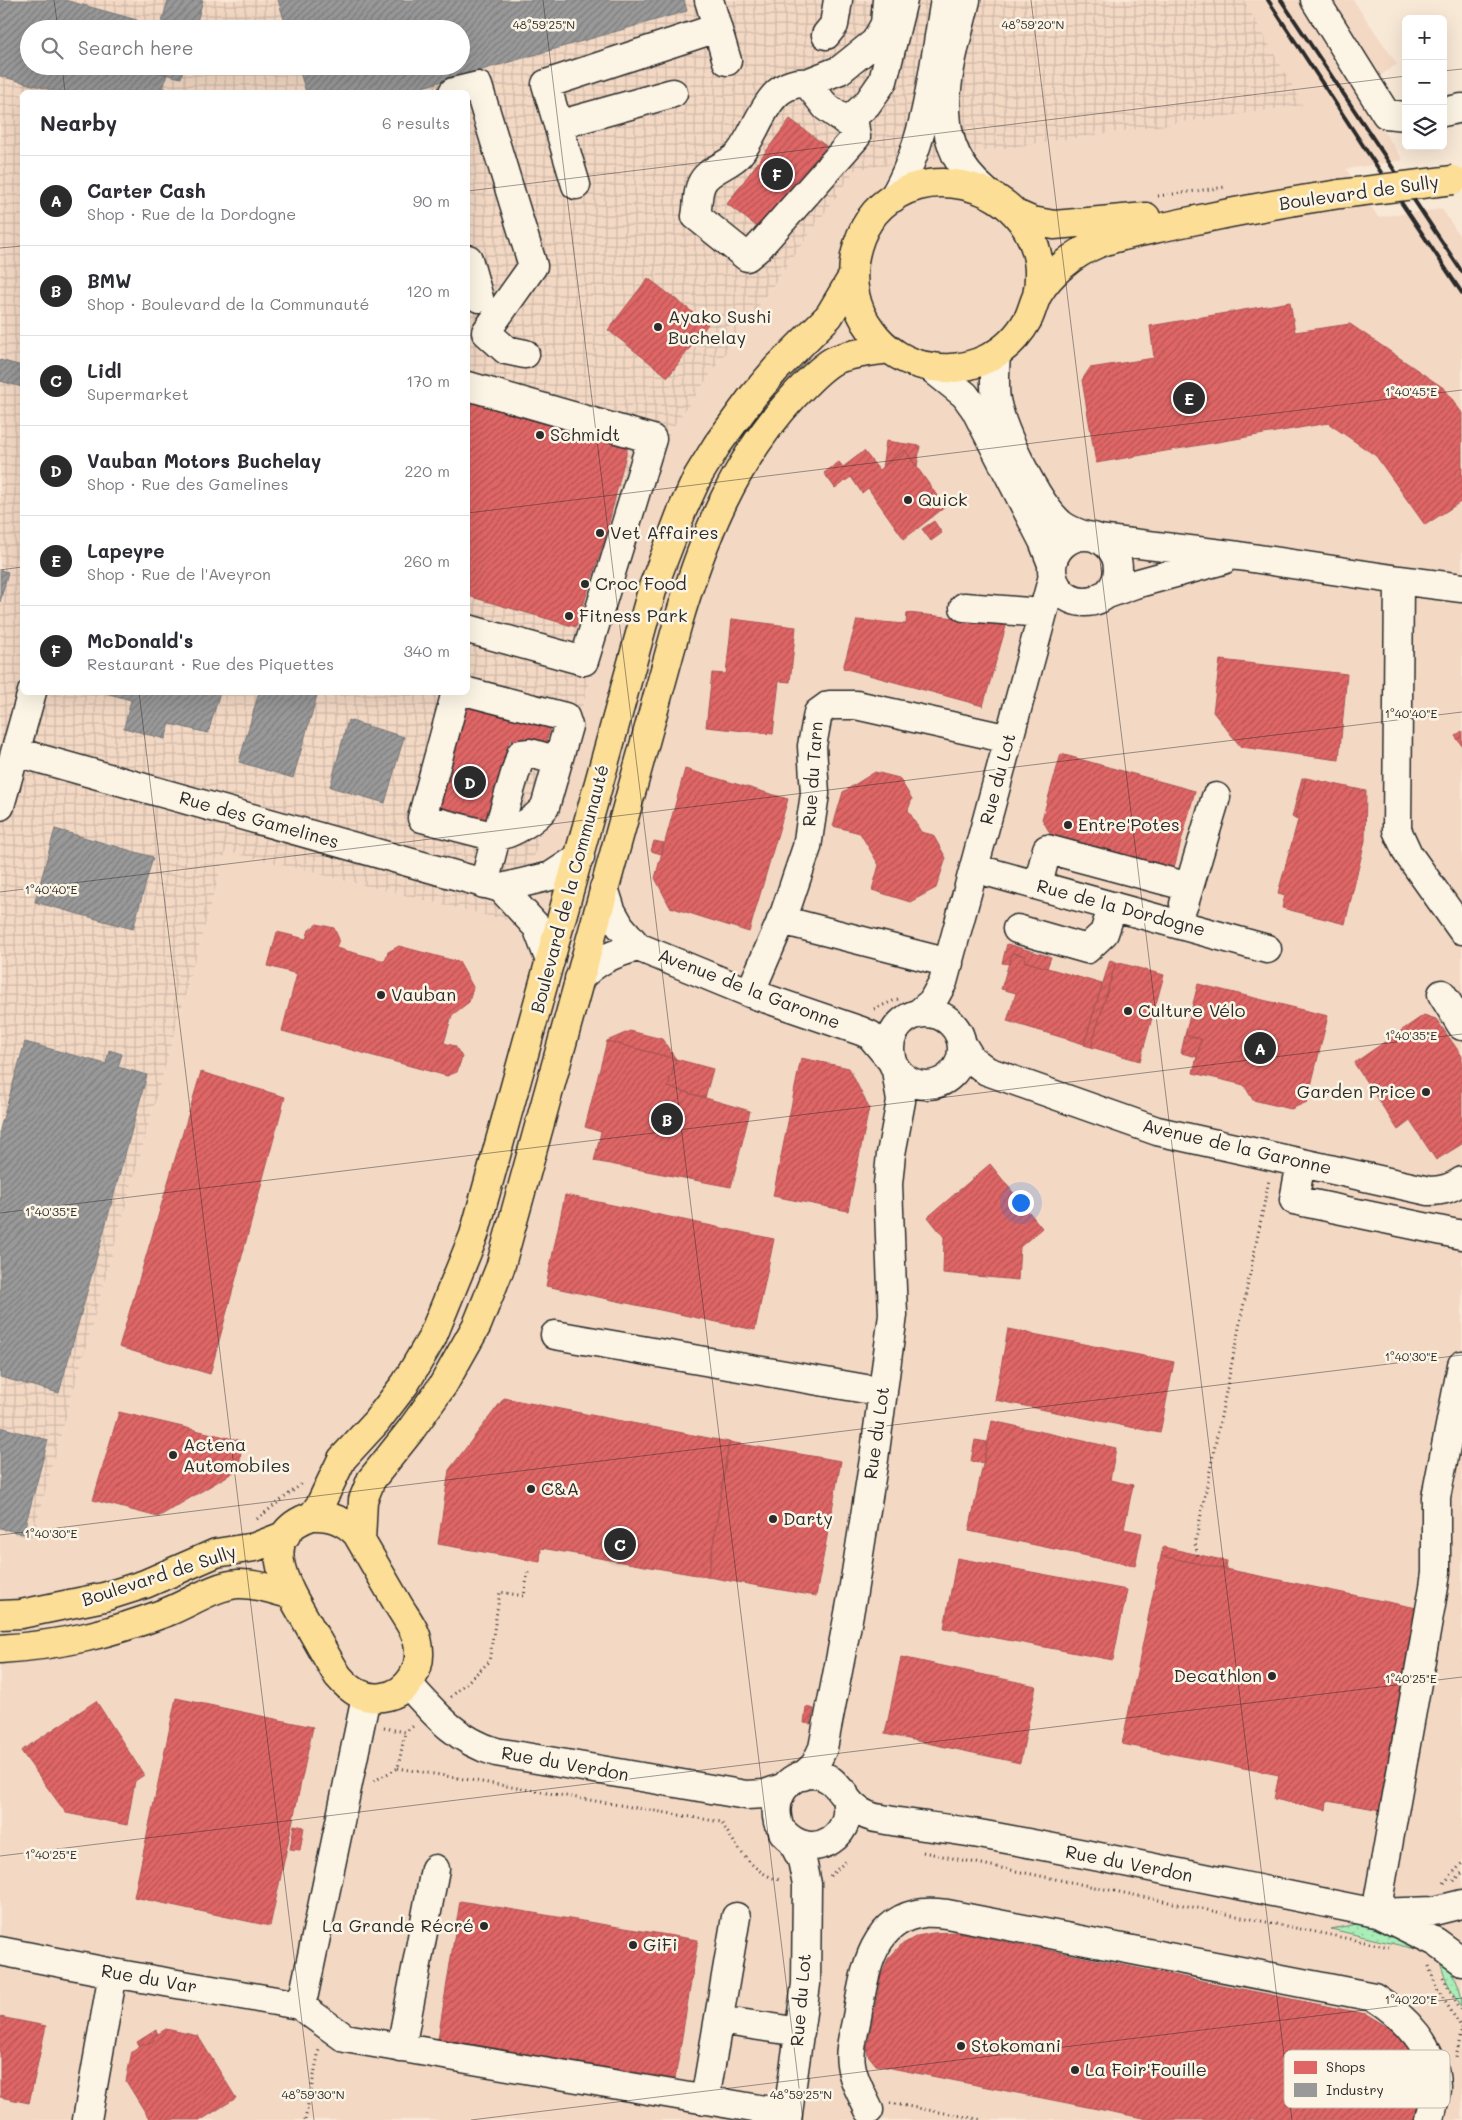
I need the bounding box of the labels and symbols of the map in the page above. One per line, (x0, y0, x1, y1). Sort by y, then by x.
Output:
text: 48°59'25"N (513, 16, 575, 32)
text: 48°59'20"N (1002, 16, 1064, 32)
pin: F (761, 155, 793, 193)
street label: Boulevard de Sully (1277, 169, 1440, 215)
place label: Ayako Sushi Buchelay (668, 304, 771, 349)
marker: Ayako Sushi Buchelay (652, 321, 664, 333)
pin: E (1173, 379, 1205, 417)
text: 1°40'45"E (1385, 383, 1437, 399)
place label: Schmidt (550, 422, 620, 446)
marker: Schmidt (534, 429, 546, 441)
place label: Quick (918, 487, 968, 511)
marker: Quick (902, 494, 914, 506)
place label: Vet Affaires (610, 520, 719, 544)
marker: Vet Affaires (594, 527, 606, 539)
place label: Croc Food (595, 571, 687, 595)
marker: Croc Food (579, 578, 591, 590)
place label: Fitness Park (579, 603, 688, 627)
marker: Fitness Park (563, 610, 575, 622)
text: 1°40'40"E (1385, 705, 1437, 721)
street label: Rue du Tarn (796, 720, 828, 827)
street label: Rue du Lot (973, 731, 1021, 827)
street label: Boulevard de la Communauté (524, 762, 614, 1016)
pin: D (454, 763, 486, 801)
street label: Rue des Gamelines (177, 785, 342, 853)
place label: Entre'Potes (1078, 812, 1180, 836)
marker: Entre'Potes (1062, 819, 1074, 831)
street label: Rue de la Dordogne (1034, 873, 1208, 941)
text: 1°40'40"E (25, 881, 77, 897)
street label: Avenue de la Garonne (655, 942, 844, 1034)
place label: Vauban (391, 982, 456, 1006)
marker: Vauban (375, 989, 387, 1001)
place label: Culture Vélo (1138, 998, 1246, 1022)
marker: Culture Vélo (1122, 1005, 1134, 1017)
text: 1°40'35"E (1385, 1027, 1437, 1043)
pin: A (1244, 1029, 1276, 1067)
place label: Garden Price (1297, 1079, 1416, 1103)
marker: Garden Price (1420, 1086, 1432, 1098)
pin: B (651, 1100, 683, 1138)
street label: Avenue de la Garonne (1140, 1113, 1334, 1179)
your location (1008, 1190, 1034, 1216)
text: 1°40'35"E (25, 1203, 77, 1219)
text: 1°40'30"E (1385, 1348, 1437, 1364)
street label: Rue du Lot (858, 1385, 894, 1481)
place label: Actena Automobiles (183, 1432, 290, 1477)
marker: Actena Automobiles (167, 1449, 179, 1461)
place label: C&A (541, 1476, 579, 1500)
marker: C&A (525, 1483, 537, 1495)
place label: Darty (783, 1506, 833, 1530)
marker: Darty (767, 1513, 779, 1525)
text: 1°40'30"E (25, 1525, 77, 1541)
pin: C (604, 1525, 636, 1563)
street label: Boulevard de Sully (78, 1539, 239, 1611)
place label: Decathlon (1173, 1663, 1262, 1687)
marker: Decathlon (1266, 1670, 1278, 1682)
text: 1°40'25"E (1385, 1670, 1437, 1686)
street label: Rue du Verdon (500, 1740, 631, 1786)
street label: Rue du Verdon (1064, 1839, 1195, 1887)
text: 1°40'25"E (25, 1846, 77, 1862)
place label: La Grande Récré (322, 1913, 474, 1937)
marker: La Grande Récré (478, 1920, 490, 1932)
place label: GiFi (643, 1932, 677, 1956)
marker: GiFi (627, 1939, 639, 1951)
street label: Rue du Lot (784, 1952, 816, 2047)
street label: Rue du Var (99, 1958, 199, 1998)
text: 1°40'20"E (1385, 1991, 1437, 2007)
place label: Stokomani (971, 2033, 1061, 2057)
marker: Stokomani (955, 2040, 967, 2052)
legend (1284, 2050, 1450, 2108)
place label: La Foir'Fouille (1085, 2057, 1207, 2081)
text: Shops (1326, 2057, 1366, 2076)
marker: La Foir'Fouille (1069, 2064, 1081, 2076)
text: Industry (1326, 2080, 1384, 2099)
text: 48°59'30"N (281, 2086, 345, 2102)
text: 48°59'25"N (770, 2086, 832, 2102)

